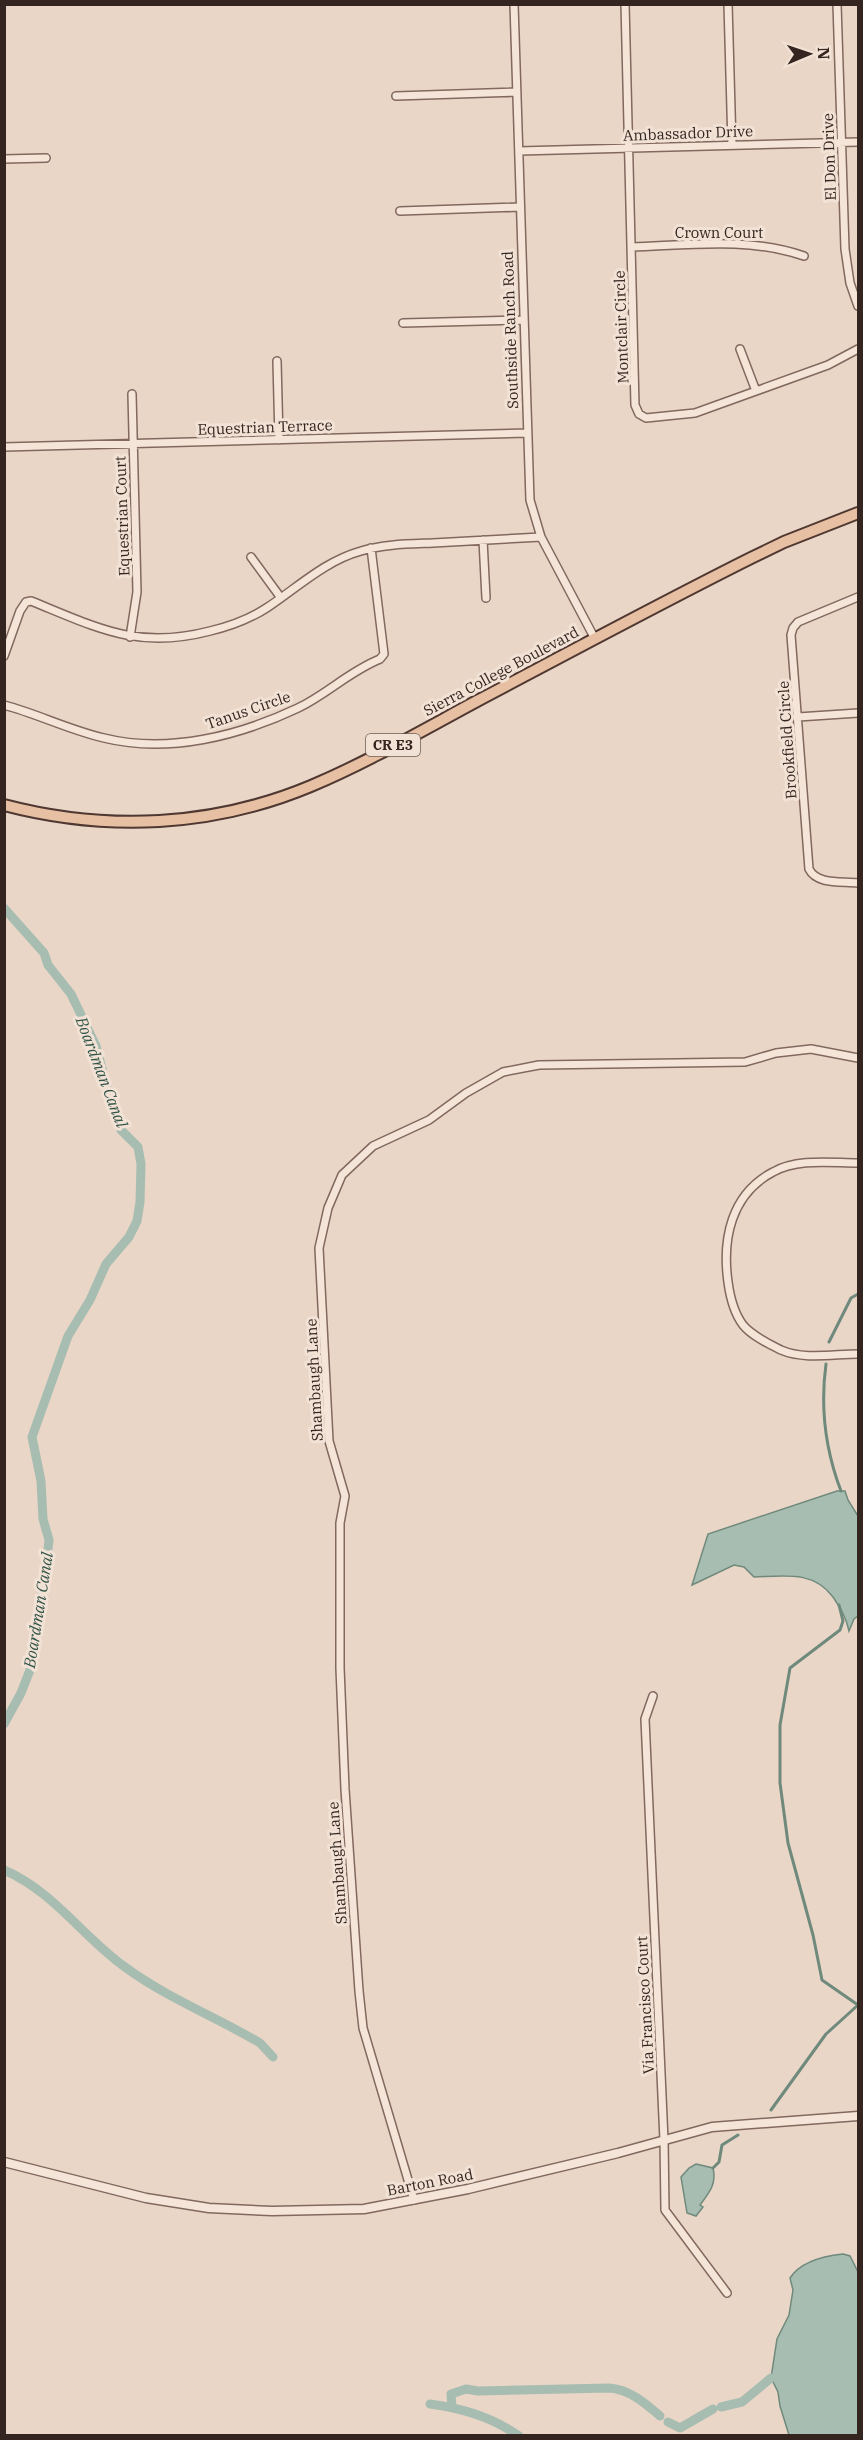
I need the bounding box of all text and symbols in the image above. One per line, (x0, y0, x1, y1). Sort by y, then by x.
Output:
north arrow (779, 24, 839, 84)
text: N (814, 47, 834, 60)
street label: El Don Drive (818, 113, 840, 201)
street label: Ambassador Drive (623, 121, 753, 145)
street label: Crown Court (675, 223, 763, 242)
street label: Southside Ranch Road (498, 251, 522, 409)
street label: Montclair Circle (610, 270, 632, 384)
street label: Equestrian Terrace (197, 415, 333, 439)
street label: Equestrian Court (110, 456, 134, 576)
street label: Sierra College Boulevard (420, 622, 582, 720)
street label: Brookfield Circle (773, 680, 801, 800)
street label: Tanus Circle (203, 687, 293, 733)
road number: CR E3 (366, 734, 420, 756)
water label: Boardman Canal (71, 1013, 132, 1131)
street label: Shambaugh Lane (301, 1318, 327, 1442)
water label: Boardman Canal (19, 1550, 57, 1670)
street label: Shambaugh Lane (323, 1801, 351, 1925)
street label: Via Francisco Court (632, 1935, 658, 2075)
street label: Barton Road (385, 2164, 475, 2200)

